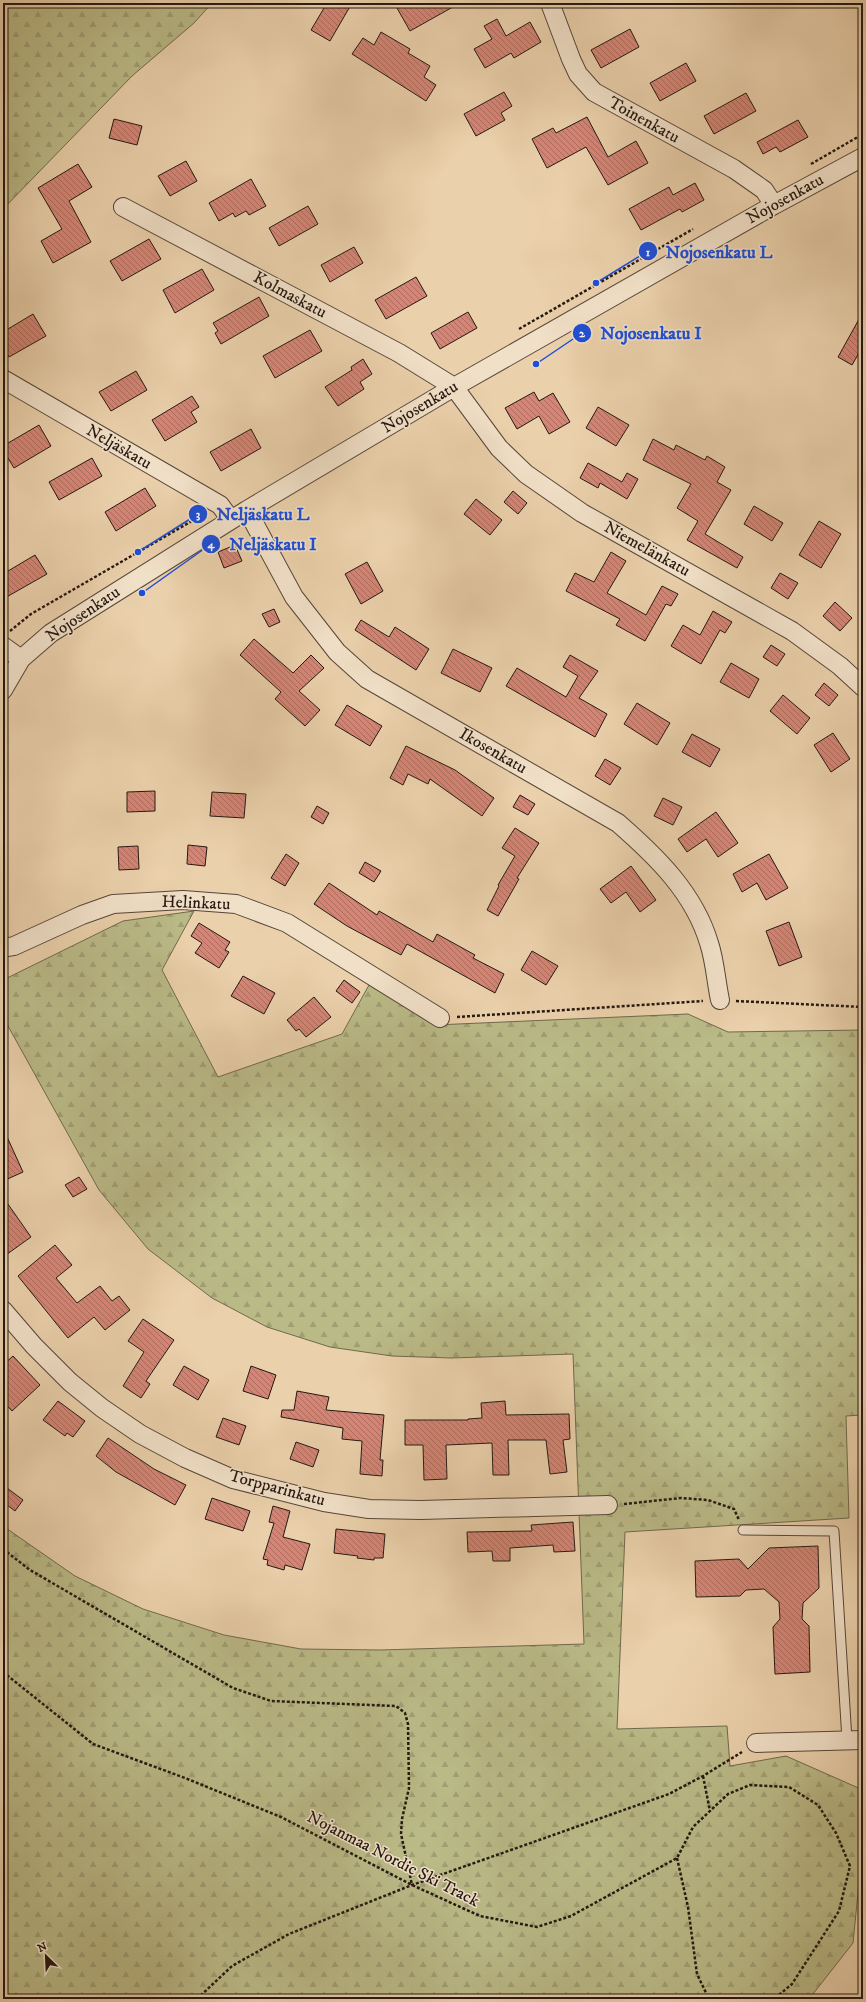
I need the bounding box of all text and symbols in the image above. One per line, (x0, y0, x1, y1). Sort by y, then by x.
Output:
street label: Toinenkatu (605, 92, 683, 148)
street label: Nojosenkatu (742, 169, 828, 229)
callout: Nojosenkatu L (638, 236, 781, 266)
text: Nojosenkatu L (666, 242, 774, 264)
text: 1 (646, 245, 651, 260)
street label: Kolmaskatu (249, 266, 331, 324)
callout: Nojosenkatu I (572, 318, 709, 348)
text: Nojosenkatu I (600, 323, 702, 345)
text: 2 (579, 326, 586, 341)
street label: Nojosenkatu (378, 376, 462, 438)
street label: Neljäskatu (82, 419, 156, 475)
callout: Neljäskatu L (188, 499, 317, 529)
text: Neljäskatu L (216, 504, 311, 526)
text: 3 (196, 507, 201, 522)
street label: Niemelänkatu (600, 516, 694, 582)
callout: Neljäskatu I (201, 529, 325, 559)
text: Neljäskatu I (229, 534, 317, 556)
text: 4 (207, 537, 216, 552)
street label: Nojosenkatu (42, 581, 124, 647)
street label: Ikosenkatu (455, 723, 531, 779)
street label: Helinkatu (161, 891, 231, 915)
street label: Torpparinkatu (226, 1465, 328, 1511)
street label: Nojanmaa Nordic Ski Track (303, 1806, 483, 1912)
north arrow (26, 1936, 66, 1976)
text: N (35, 1940, 49, 1956)

